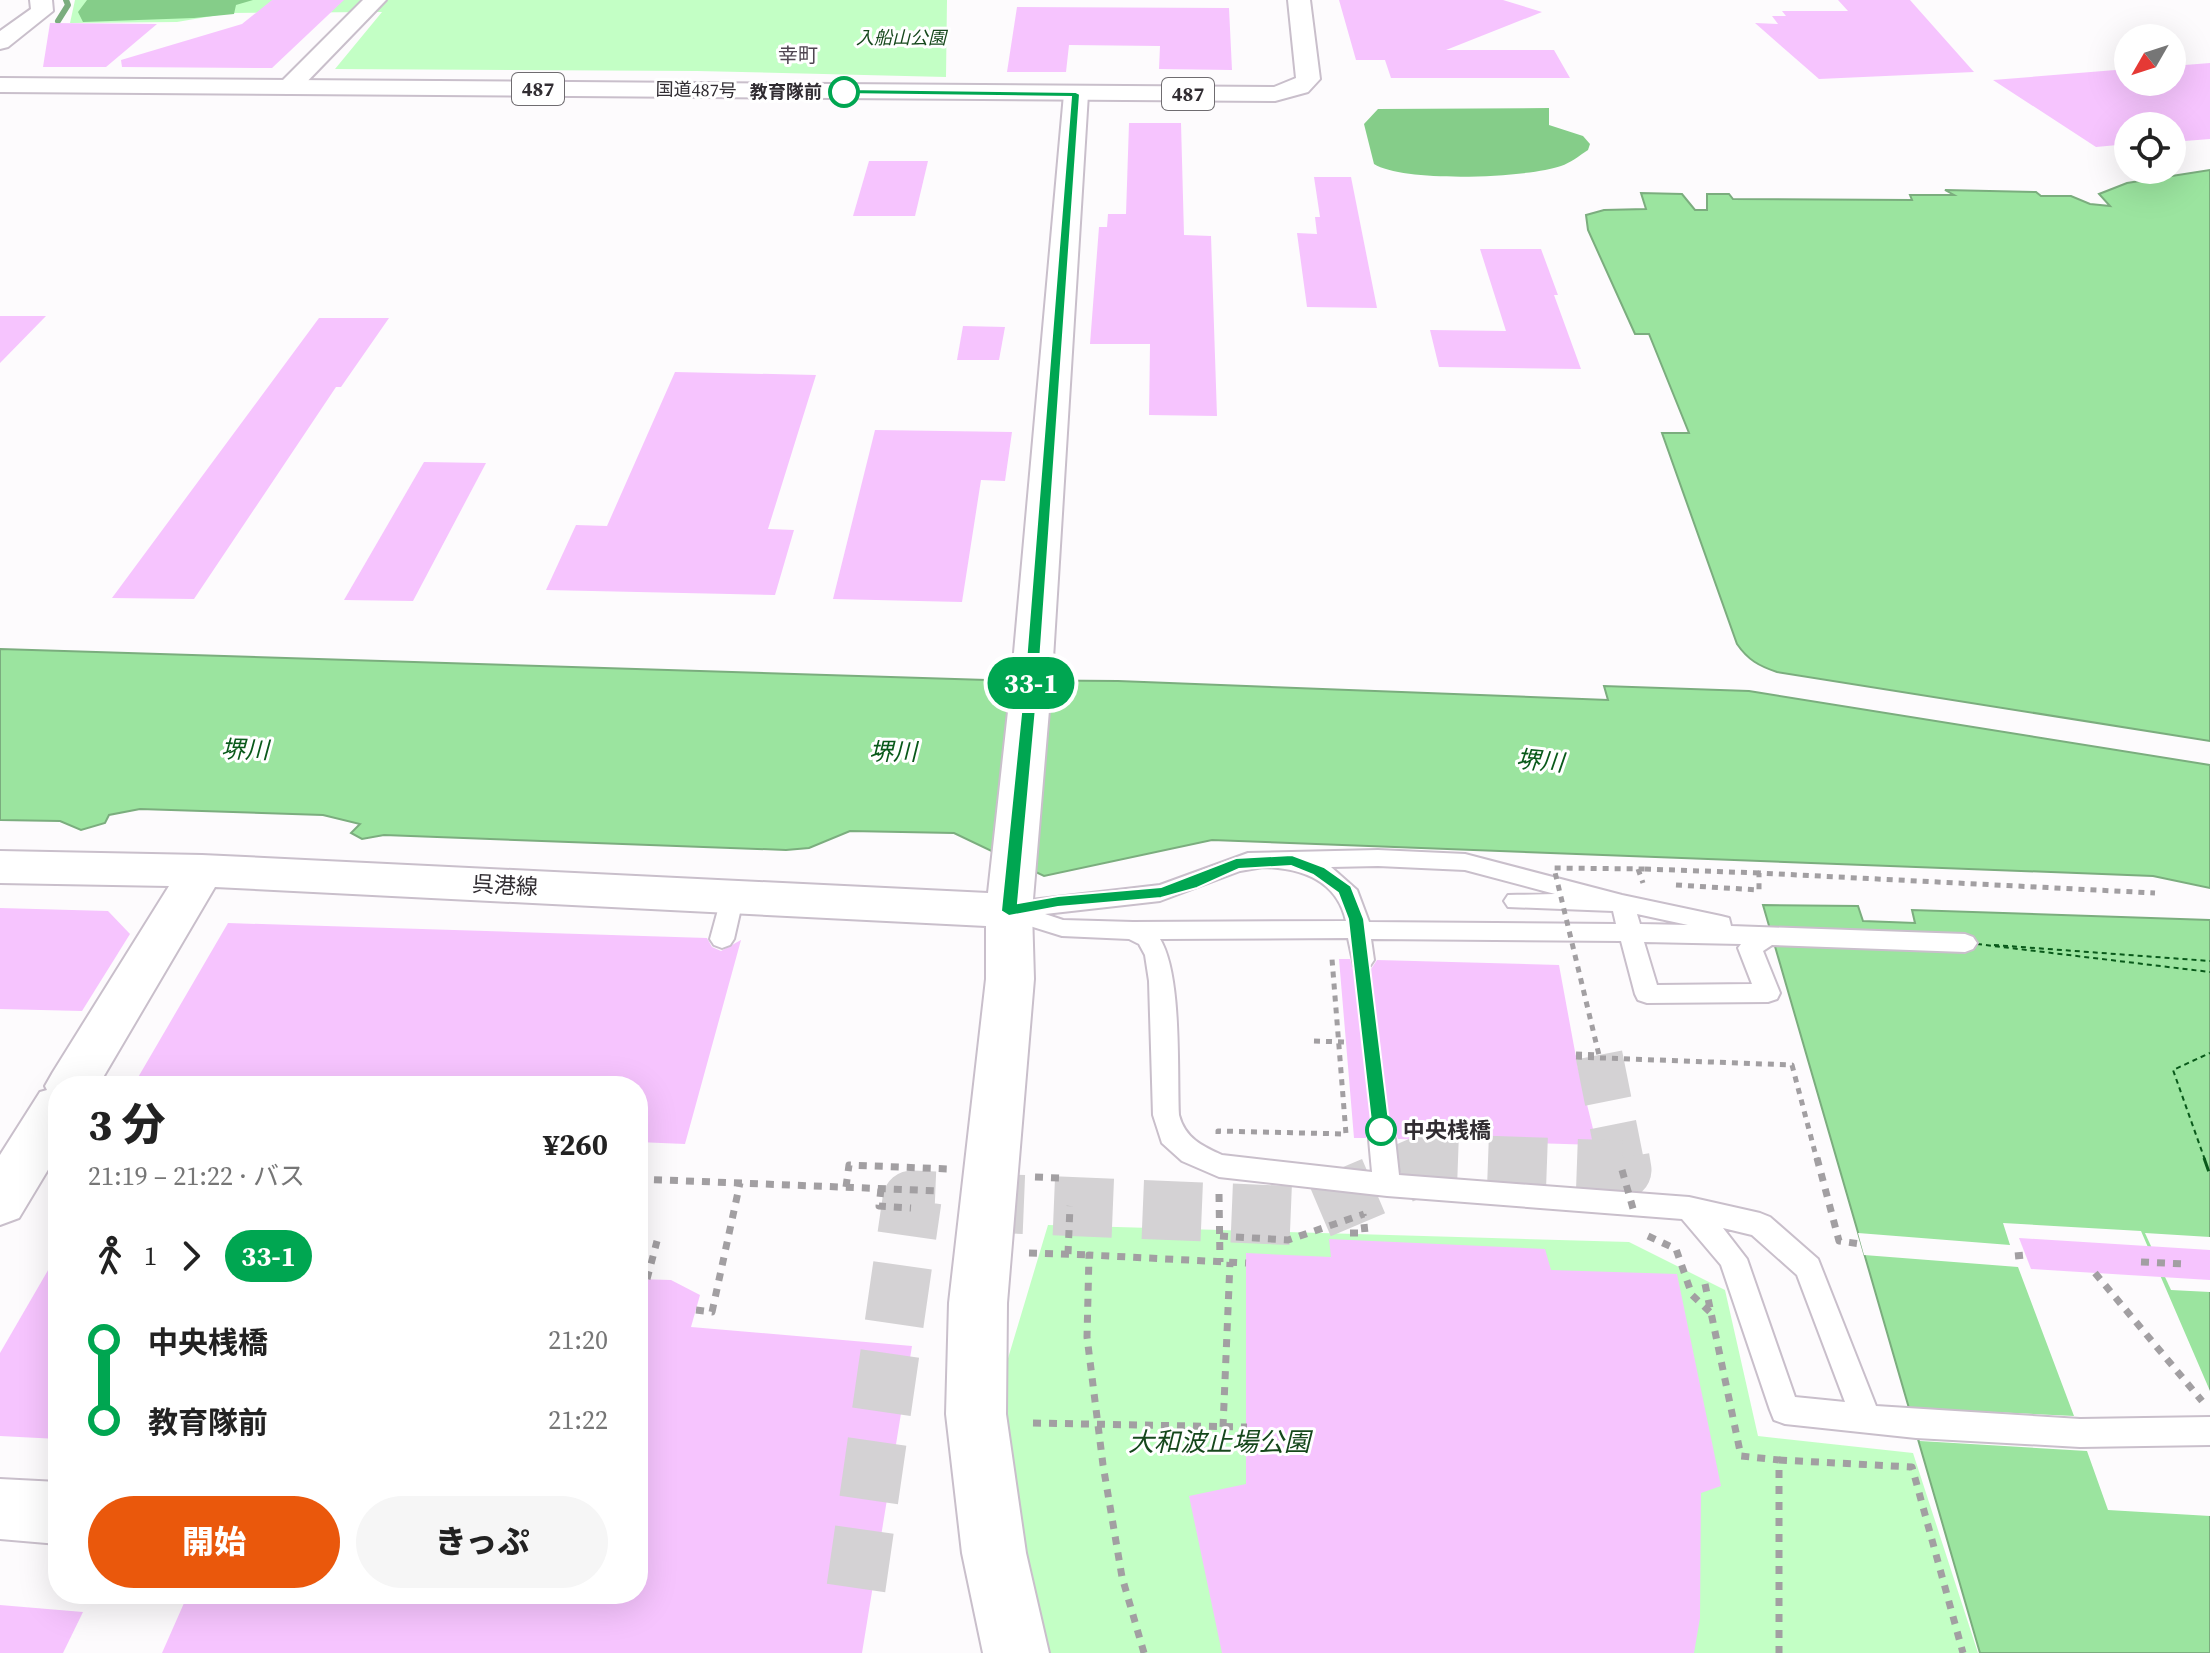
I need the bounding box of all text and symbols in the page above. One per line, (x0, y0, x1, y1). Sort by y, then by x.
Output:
north arrow (2114, 24, 2186, 96)
map controls (2114, 24, 2186, 184)
park label: 入船山公園 (856, 25, 949, 50)
district label: 幸町 (778, 41, 818, 69)
road number: 487 (512, 73, 564, 105)
street label: 国道487号 (655, 76, 737, 103)
marker: 教育隊前 (829, 77, 859, 107)
road number: 487 (1162, 78, 1214, 110)
place label: 教育隊前 (750, 79, 822, 104)
button: locate (2114, 112, 2186, 184)
line badge: 33-1 (975, 657, 1087, 709)
text: 33-1 (1003, 664, 1059, 702)
water label: 堺川 (221, 733, 272, 766)
water label: 堺川 (869, 735, 920, 768)
water label: 堺川 (1515, 742, 1568, 779)
street label: 呉港線 (471, 868, 539, 902)
text: 3 分 (88, 1094, 165, 1155)
marker: 中央桟橋 (1366, 1115, 1396, 1145)
place label: 中央桟橋 (1403, 1115, 1491, 1145)
text: ¥260 (543, 1124, 608, 1165)
text: 21:19 – 21:22 · バス (88, 1158, 305, 1194)
icon: walk (88, 1234, 132, 1278)
icon: forward (169, 1234, 213, 1278)
text: 33-1 (241, 1237, 296, 1275)
text: 1 (144, 1238, 157, 1274)
text: 中央桟橋 (148, 1322, 268, 1363)
text: 21:20 (548, 1322, 608, 1358)
text: 教育隊前 (148, 1402, 268, 1443)
text: 21:22 (548, 1402, 608, 1438)
park label: 大和波止場公園 (1128, 1424, 1314, 1460)
button: 開始 (88, 1496, 340, 1588)
button: きっぷ (356, 1496, 608, 1588)

